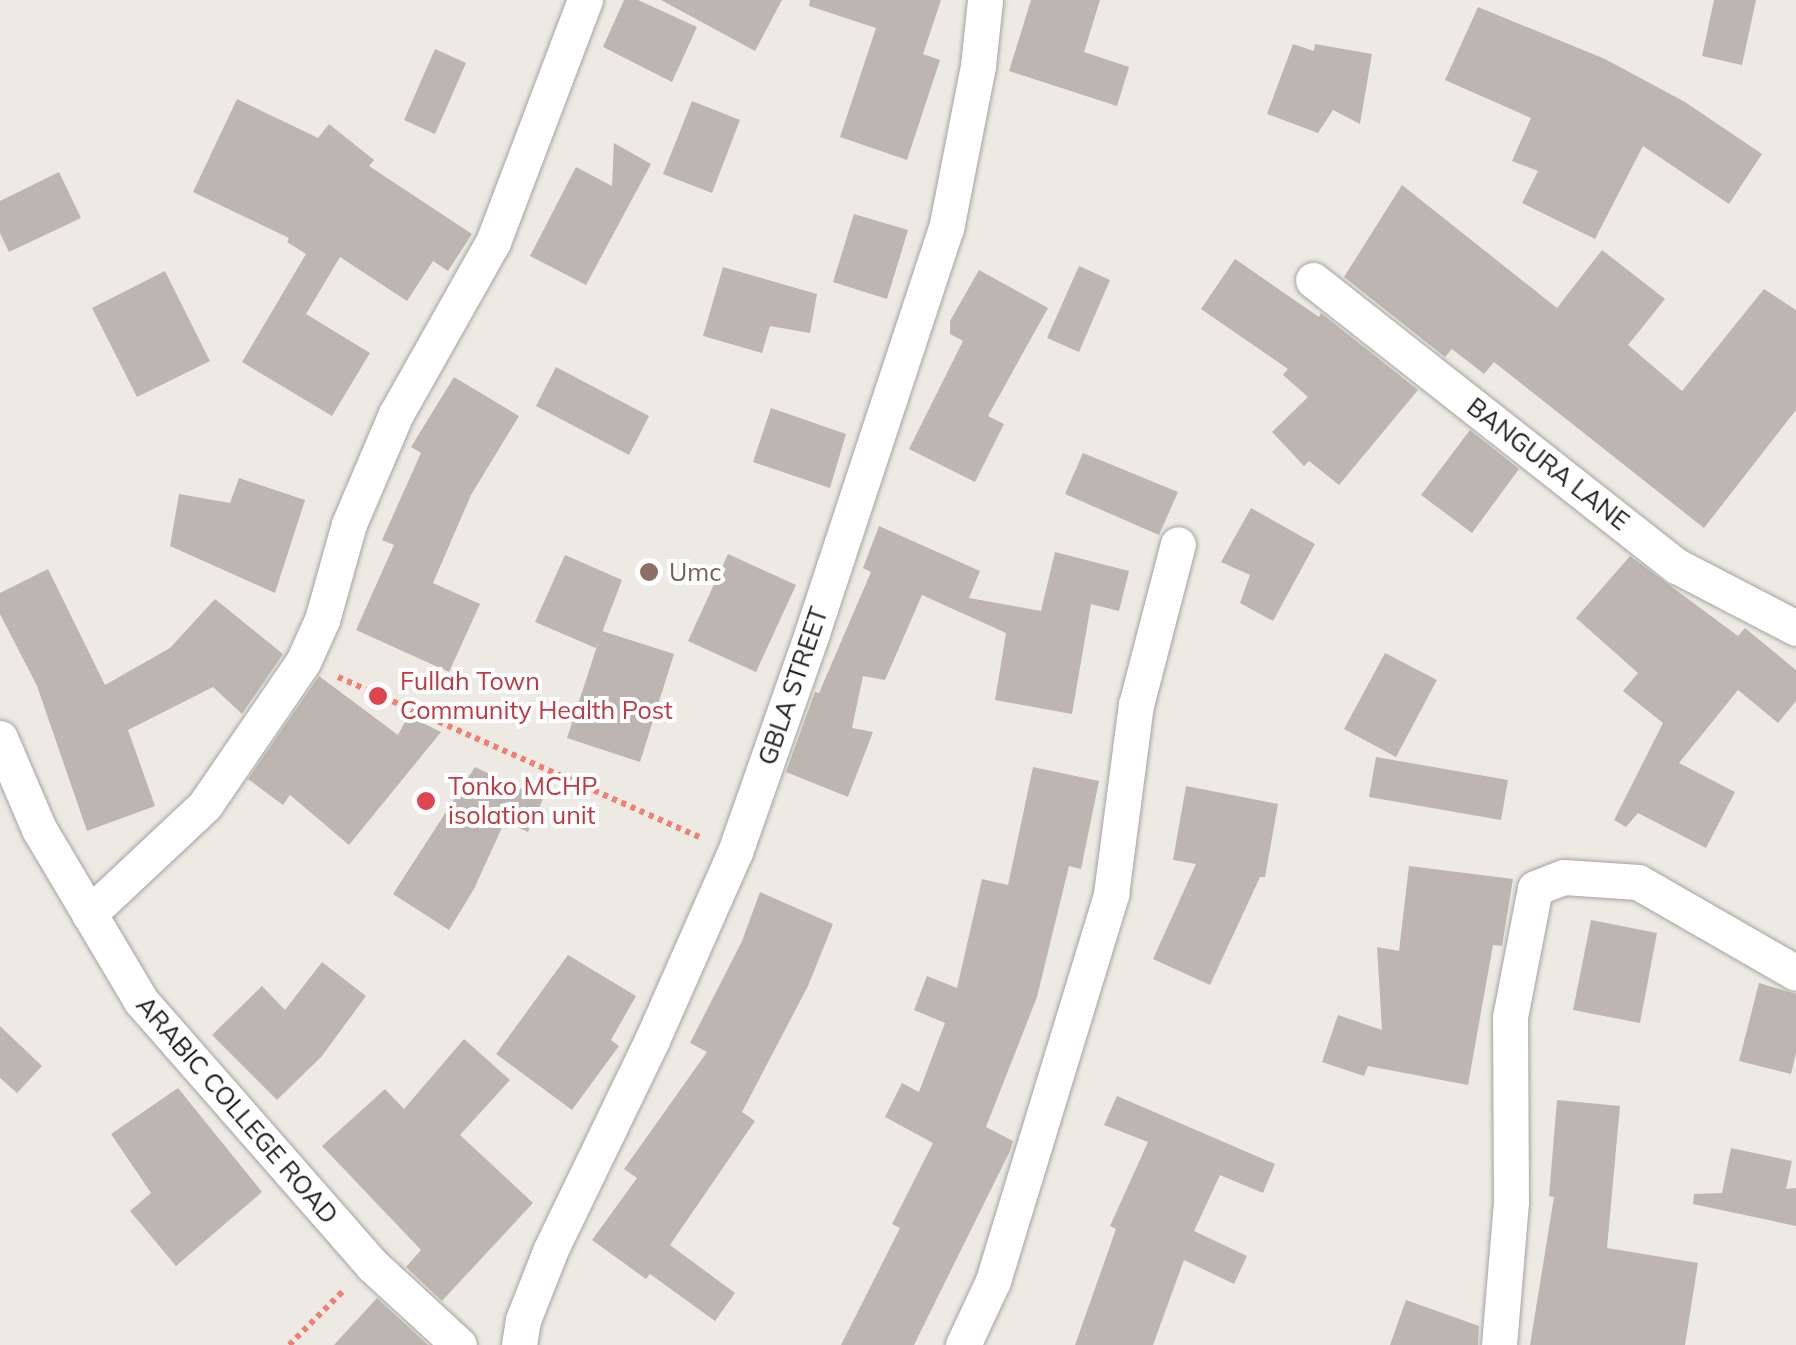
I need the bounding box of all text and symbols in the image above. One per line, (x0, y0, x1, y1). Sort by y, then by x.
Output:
street label: BANGURA LANE (1461, 391, 1635, 537)
place label: Umc (669, 557, 722, 587)
marker: Umc (638, 561, 660, 583)
street label: GBLA STREET (752, 603, 834, 769)
place label: Fullah Town Community Health Post (400, 667, 673, 726)
marker: Fullah Town Community Health Post (365, 683, 391, 709)
place label: Tonko MCHP isolation unit (448, 772, 597, 831)
marker: Tonko MCHP isolation unit (413, 788, 439, 814)
street label: ARABIC COLLEGE ROAD (130, 990, 344, 1230)

